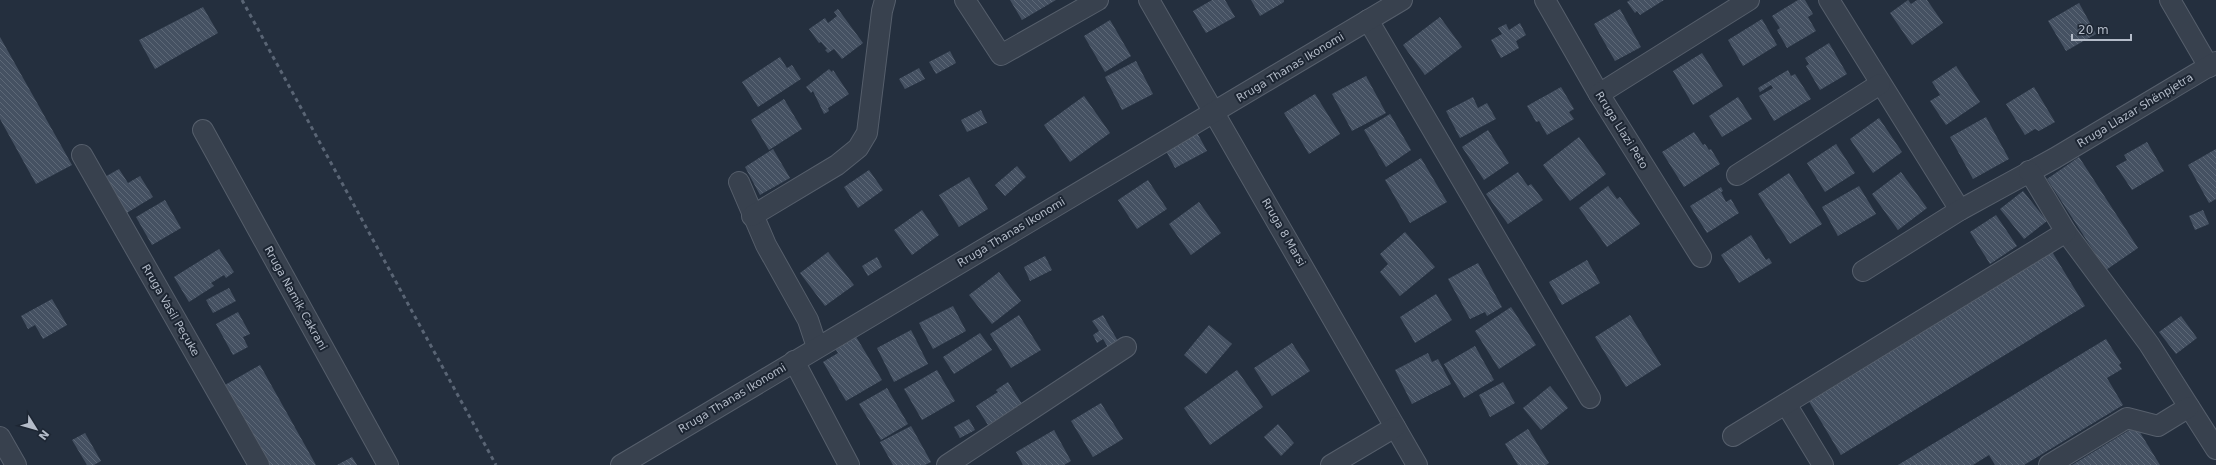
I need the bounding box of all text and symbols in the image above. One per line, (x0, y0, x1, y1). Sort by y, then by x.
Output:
scale bar (2072, 16, 2131, 42)
text: 20 m (2078, 23, 2109, 37)
street label: Rruga Thanas Ikonomi (1234, 30, 1346, 105)
street label: Rruga Llazar Shënpjetra (2075, 71, 2196, 150)
street label: Rruga Llazi Peto (1593, 89, 1651, 172)
street label: Rruga Thanas Ikonomi (955, 195, 1067, 270)
street label: Rruga 8 Marsi (1259, 196, 1308, 269)
street label: Rruga Namik Cakrani (262, 244, 330, 353)
street label: Rruga Vasil Peçuke (139, 262, 202, 359)
street label: Rruga Thanas Ikonomi (676, 361, 788, 436)
north arrow (16, 409, 56, 449)
text: N (36, 427, 52, 442)

